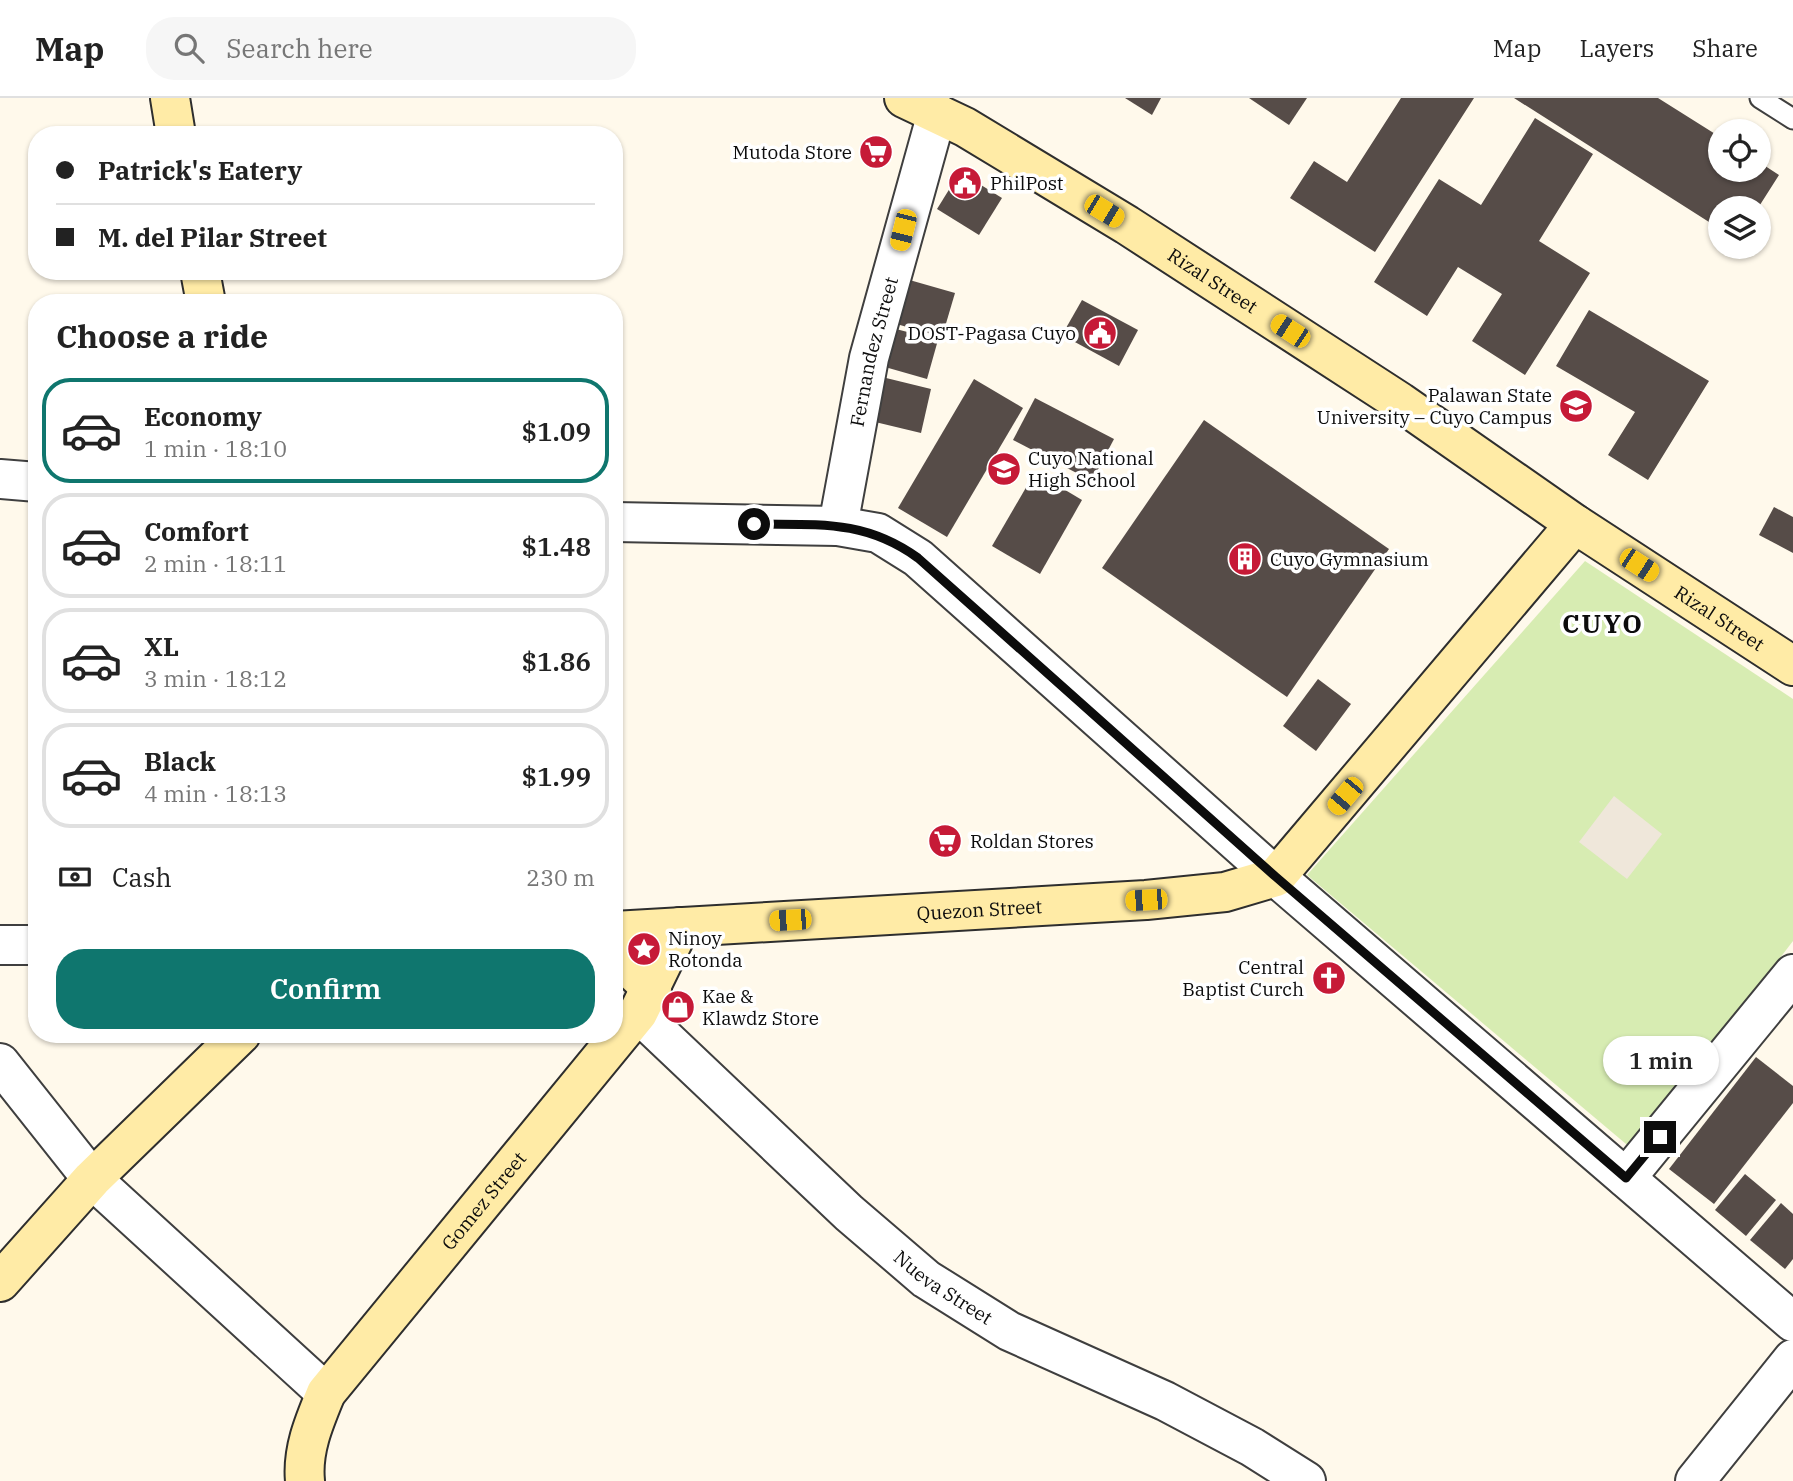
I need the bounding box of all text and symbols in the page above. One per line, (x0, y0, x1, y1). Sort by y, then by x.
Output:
search box (146, 17, 636, 80)
text: Map (35, 27, 104, 70)
icon: search (170, 29, 208, 67)
text: Search here (226, 31, 373, 65)
text: Map (1493, 32, 1541, 64)
text: Layers (1579, 32, 1654, 64)
text: Share (1692, 32, 1758, 64)
map controls (1708, 119, 1771, 259)
button: locate (1708, 119, 1771, 182)
supermarket icon: Mutoda Store (857, 133, 895, 171)
place label: Mutoda Store (733, 140, 852, 164)
text: Patrick's Eatery (98, 153, 302, 187)
public building icon: PhilPost (946, 164, 984, 202)
place label: PhilPost (990, 171, 1064, 195)
car (1081, 191, 1128, 231)
button: layers (1708, 196, 1771, 259)
car (888, 207, 919, 253)
text: M. del Pilar Street (98, 220, 327, 254)
street label: Rizal Street (1163, 243, 1262, 319)
street label: Fernandez Street (845, 274, 903, 429)
car (1267, 311, 1314, 351)
public building icon: DOST-Pagasa Cuyo (1081, 314, 1119, 352)
text: Choose a ride (56, 315, 268, 357)
place label: DOST-Pagasa Cuyo (908, 321, 1076, 345)
place label: Palawan State University – Cuyo Campus (1317, 383, 1552, 429)
school or university icon: Palawan State University – Cuyo Campus (1557, 387, 1595, 425)
icon: car (60, 399, 123, 462)
text: Economy (144, 399, 262, 433)
text: $1.09 (522, 414, 591, 448)
text: 1 min · 18:10 (144, 433, 287, 463)
place label: Cuyo National High School (1028, 446, 1154, 492)
school or university icon: Cuyo National High School (985, 450, 1023, 488)
route start (738, 508, 770, 540)
icon: car (60, 514, 123, 577)
text: Comfort (144, 514, 249, 548)
text: $1.48 (522, 529, 591, 563)
building icon: Cuyo Gymnasium (1226, 540, 1264, 578)
car (1616, 545, 1663, 585)
place label: Cuyo Gymnasium (1270, 547, 1429, 571)
text: 2 min · 18:11 (144, 548, 287, 578)
street label: Rizal Street (1670, 580, 1769, 656)
district label: CUYO (1562, 606, 1644, 640)
icon: car (60, 629, 123, 692)
text: XL (144, 629, 179, 663)
text: $1.86 (522, 644, 591, 678)
text: 3 min · 18:12 (144, 663, 287, 693)
icon: car (60, 744, 123, 807)
text: Black (144, 744, 216, 778)
text: $1.99 (522, 759, 591, 793)
car (1324, 773, 1367, 819)
text: 4 min · 18:13 (144, 778, 287, 808)
supermarket icon: Roldan Stores (926, 822, 964, 860)
place label: Roldan Stores (970, 829, 1094, 853)
icon: cash (56, 858, 94, 896)
text: Cash (112, 860, 172, 894)
text: 230 m (526, 862, 595, 892)
car (1125, 888, 1168, 912)
street label: Quezon Street (916, 894, 1043, 925)
car (769, 908, 812, 932)
place label: Ninoy Rotonda (668, 926, 743, 972)
place icon: Ninoy Rotonda (625, 930, 663, 968)
button: Confirm (56, 949, 595, 1029)
place label: Central Baptist Curch (1182, 955, 1304, 1001)
church icon: Central Baptist Curch (1310, 959, 1348, 997)
place label: Kae & Klawdz Store (702, 984, 819, 1030)
shop icon: Kae & Klawdz Store (659, 988, 697, 1026)
callout: 1 min (1602, 1035, 1718, 1084)
text: 1 min (1629, 1045, 1693, 1075)
route end (1644, 1121, 1676, 1153)
street label: Gomez Street (436, 1147, 531, 1255)
street label: Nueva Street (889, 1245, 997, 1330)

